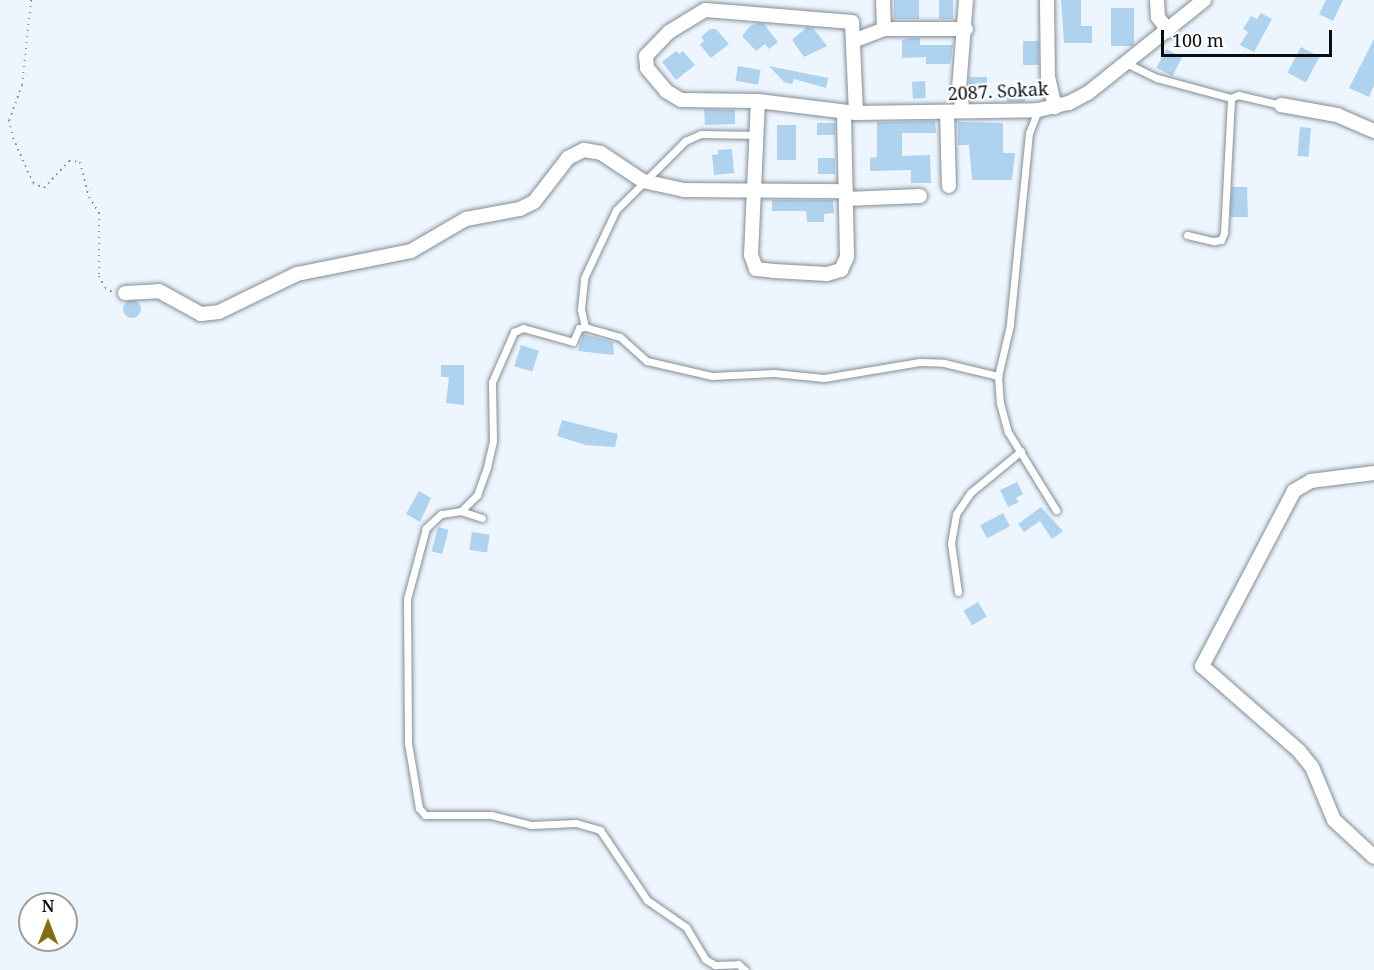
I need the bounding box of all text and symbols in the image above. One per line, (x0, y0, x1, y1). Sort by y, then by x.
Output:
scale bar (1164, 18, 1335, 56)
text: 100 m (1172, 28, 1224, 52)
street label: 2087. Sokak (947, 78, 1049, 104)
north arrow (18, 892, 78, 952)
text: N (42, 895, 54, 917)

